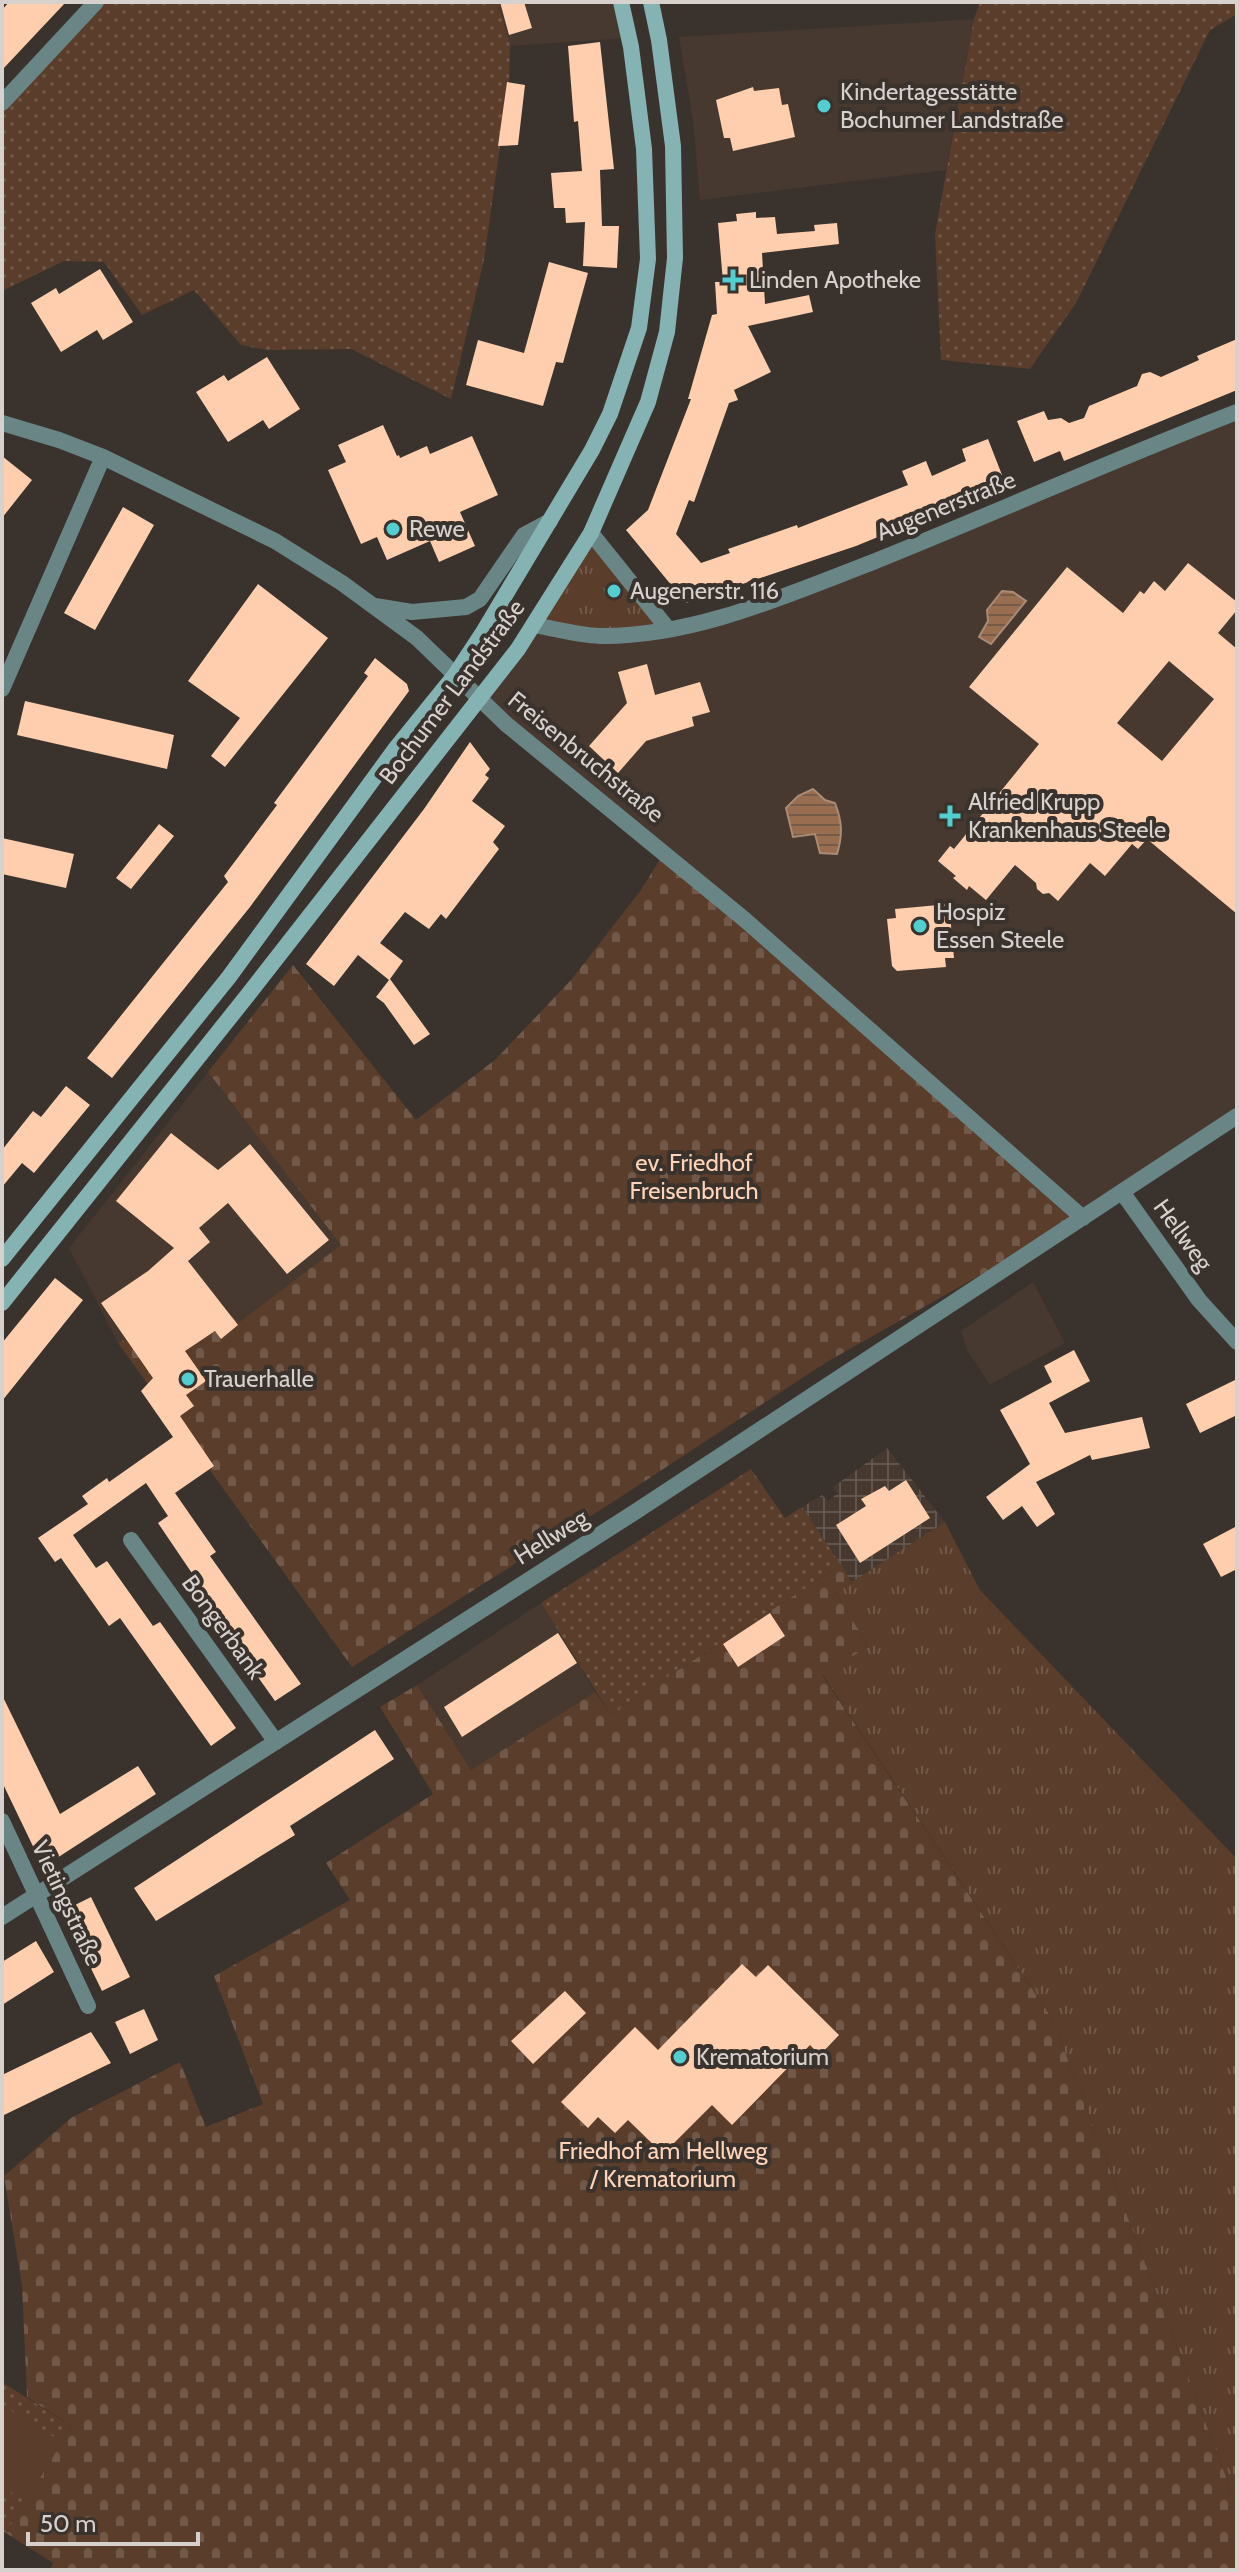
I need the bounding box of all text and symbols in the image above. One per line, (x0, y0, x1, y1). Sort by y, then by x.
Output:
place label: Kindertagesstätte Bochumer Landstraße (840, 77, 1064, 134)
marker: Kindertagesstätte Bochumer Landstraße (815, 97, 833, 115)
place label: Linden Apotheke (749, 265, 921, 294)
marker: Linden Apotheke (724, 271, 742, 289)
street label: Augenerstraße (872, 464, 1020, 547)
place label: Rewe (409, 514, 465, 543)
marker: Rewe (384, 520, 402, 538)
place label: Augenerstr. 116 (630, 576, 779, 605)
marker: Augenerstr. 116 (605, 582, 623, 600)
street label: Bochumer Landstraße (373, 594, 530, 790)
street label: Freisenbruchstraße (503, 685, 670, 828)
place label: Alfried Krupp Krankenhaus Steele (968, 787, 1166, 844)
marker: Alfried Krupp Krankenhaus Steele (939, 805, 961, 827)
place label: Hospiz Essen Steele (936, 897, 1064, 954)
marker: Hospiz Essen Steele (911, 917, 929, 935)
park label: ev. Friedhof Freisenbruch (629, 1148, 759, 1205)
street label: Hellweg (1148, 1193, 1220, 1277)
place label: Trauerhalle (204, 1364, 314, 1393)
marker: Trauerhalle (179, 1370, 197, 1388)
street label: Hellweg (508, 1502, 594, 1571)
street label: Bongerbank (176, 1569, 271, 1685)
street label: Vietingstraße (26, 1836, 109, 1970)
place label: Krematorium (696, 2042, 829, 2071)
marker: Krematorium (671, 2048, 689, 2066)
park label: Friedhof am Hellweg / Krematorium (559, 2136, 768, 2193)
scale bar (28, 2496, 198, 2546)
text: 50 m (40, 2509, 96, 2538)

